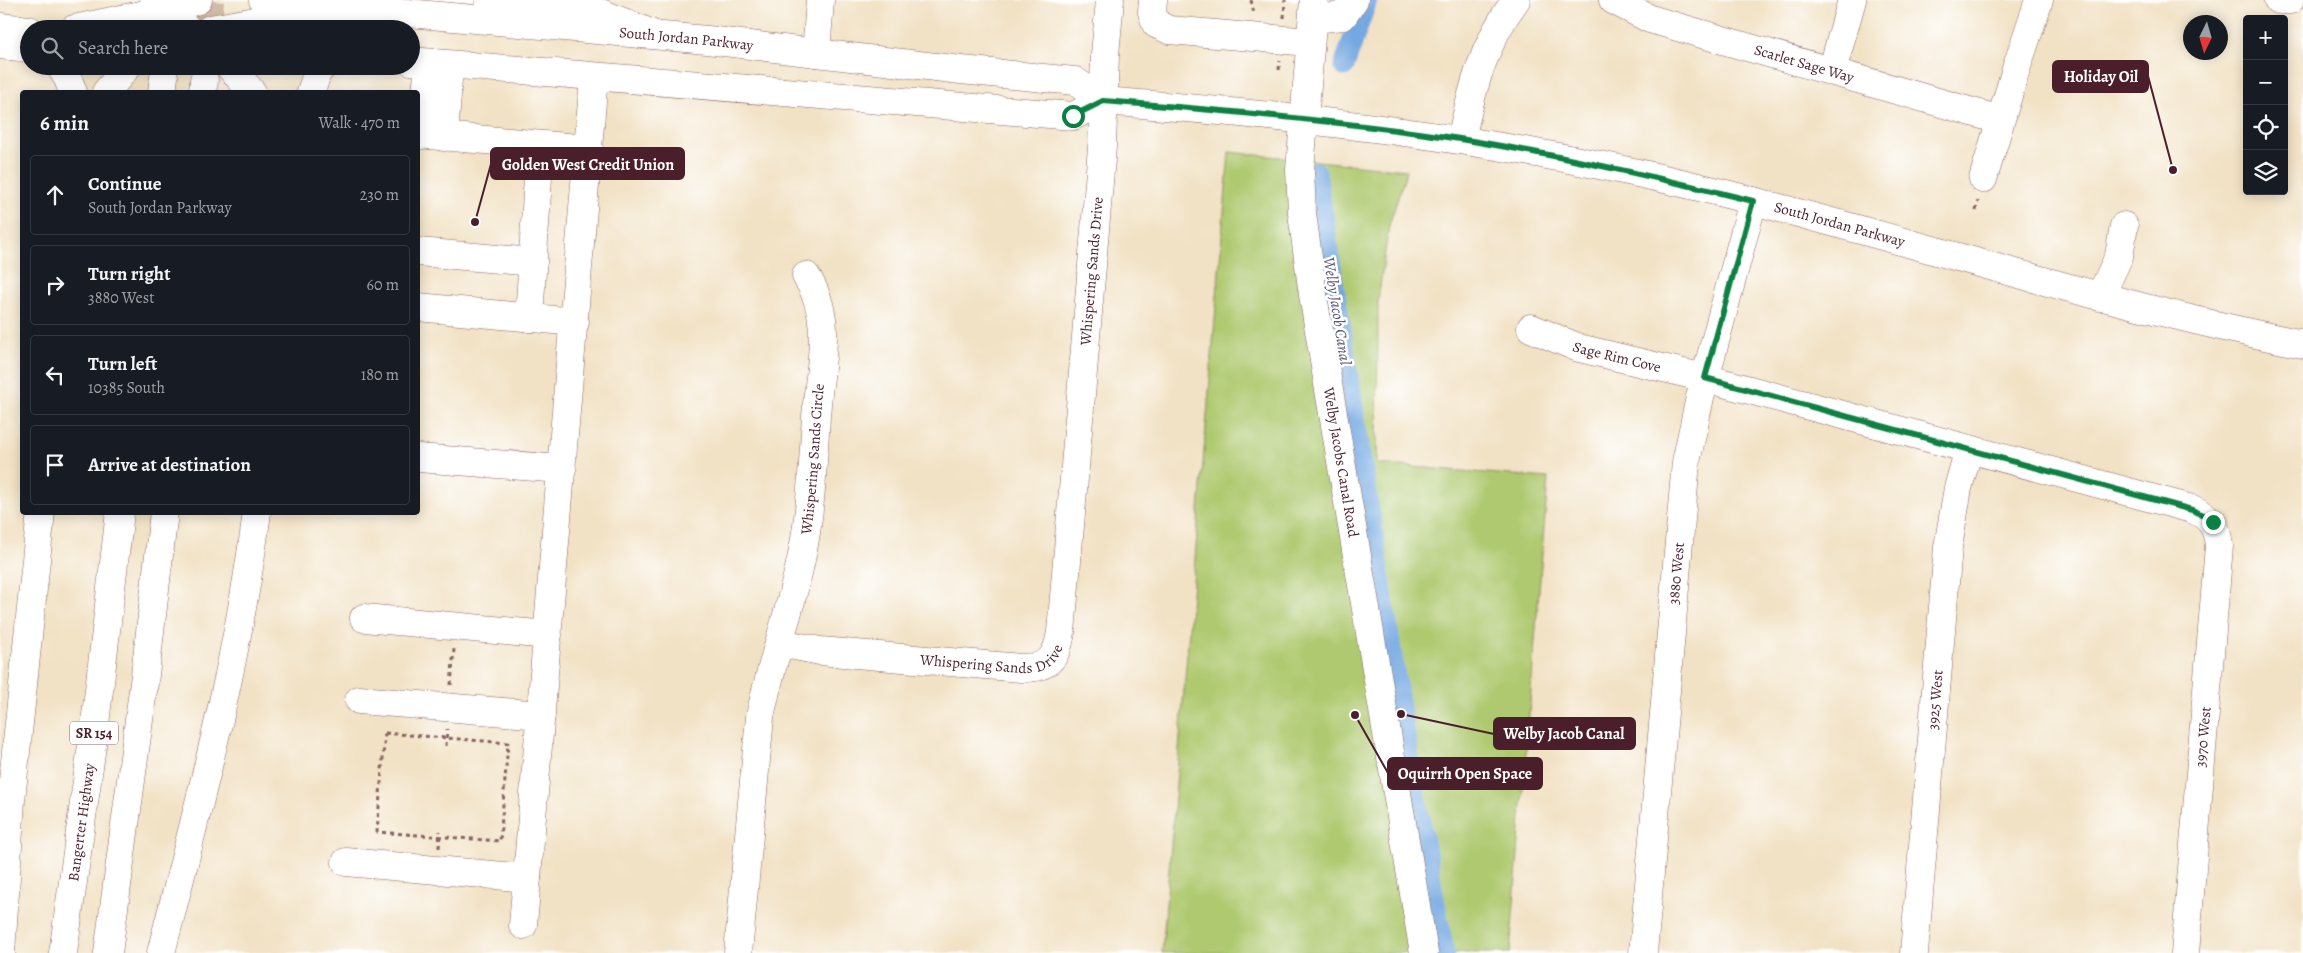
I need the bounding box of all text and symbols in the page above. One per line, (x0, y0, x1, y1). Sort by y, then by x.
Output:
north arrow (2183, 15, 2228, 60)
map controls (2243, 15, 2288, 195)
button: + (2243, 15, 2288, 60)
search box (20, 20, 420, 75)
street label: South Jordan Parkway (618, 22, 755, 55)
icon: search (38, 34, 66, 62)
text: Search here (78, 35, 168, 61)
street label: Scarlet Sage Way (1752, 40, 1857, 87)
button: − (2243, 60, 2288, 105)
callout: Holiday Oil (2053, 61, 2148, 92)
text: Holiday Oil (2064, 66, 2139, 88)
route start (1062, 105, 1085, 128)
button: locate (2243, 105, 2288, 150)
text: 6 min (40, 109, 89, 137)
text: Walk · 470 m (319, 112, 400, 134)
callout: Golden West Credit Union (491, 148, 684, 179)
button: layers (2243, 150, 2288, 195)
text: Golden West Credit Union (502, 154, 674, 176)
text: Continue (88, 171, 162, 197)
icon: ahead (41, 181, 69, 209)
text: 230 m (360, 184, 399, 206)
street label: Whispering Sands Drive (1075, 196, 1108, 347)
text: South Jordan Parkway (88, 197, 232, 219)
street label: South Jordan Parkway (1772, 197, 1908, 252)
water label: Welby Jacob Canal (1318, 255, 1356, 367)
text: Turn right (88, 261, 170, 287)
icon: right (41, 271, 69, 299)
text: 60 m (367, 274, 399, 296)
text: 3880 West (88, 287, 154, 309)
street label: Sage Rim Cove (1570, 336, 1663, 377)
text: Turn left (88, 351, 157, 377)
icon: left (41, 361, 69, 389)
text: 180 m (361, 364, 399, 386)
text: 10385 South (88, 377, 165, 399)
street label: Whispering Sands Circle (796, 382, 829, 537)
street label: Welby Jacobs Canal Road (1319, 385, 1364, 540)
icon: arrive (41, 451, 69, 479)
text: Arrive at destination (88, 452, 251, 478)
route end (2202, 511, 2225, 534)
street label: 3880 West (1664, 541, 1689, 605)
street label: Whispering Sands Drive (918, 641, 1068, 678)
street label: 3925 West (1923, 669, 1948, 731)
street label: 3970 West (2190, 706, 2216, 768)
callout: Welby Jacob Canal (1494, 718, 1635, 749)
road number: SR 154 (70, 721, 118, 744)
text: Welby Jacob Canal (1502, 723, 1625, 745)
callout: Oquirrh Open Space (1388, 758, 1542, 789)
street label: Bangerter Highway (63, 762, 99, 883)
text: Oquirrh Open Space (1398, 763, 1532, 785)

